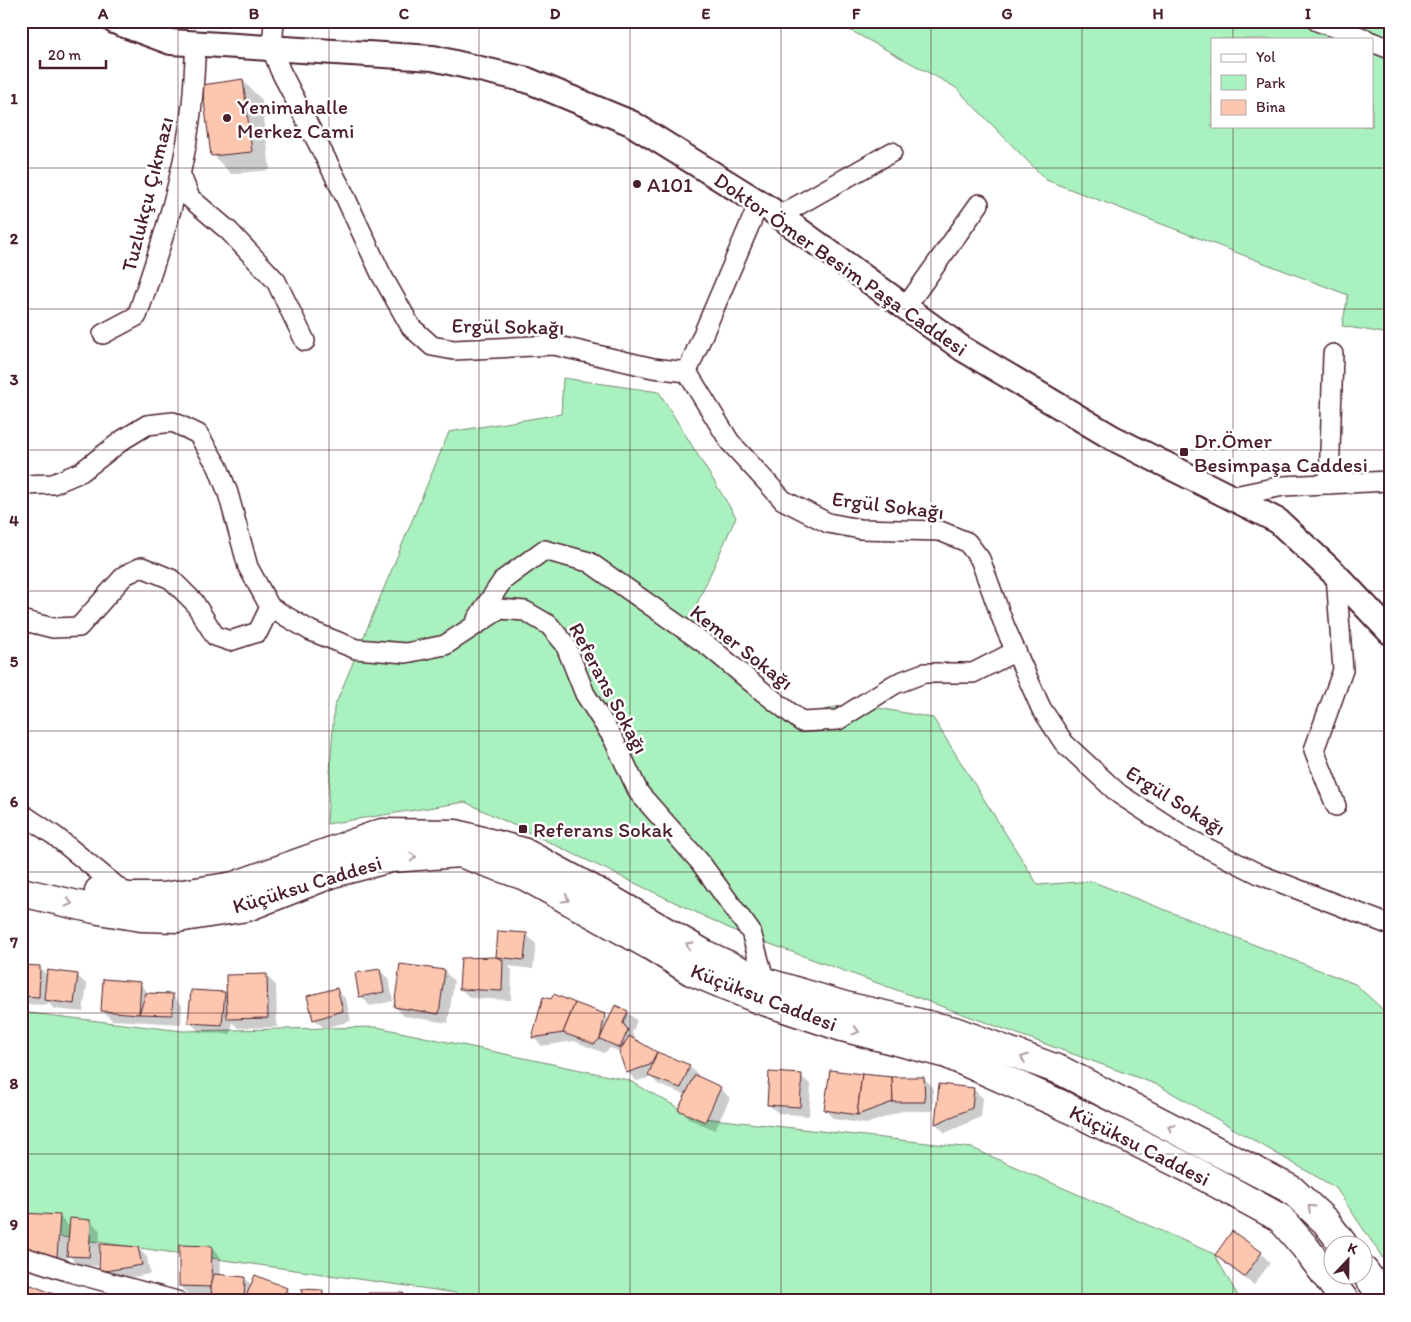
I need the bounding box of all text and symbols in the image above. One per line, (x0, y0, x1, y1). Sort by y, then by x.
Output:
text: A (97, 4, 109, 23)
text: B (249, 4, 260, 23)
text: C (399, 4, 410, 23)
text: D (550, 4, 561, 23)
text: E (702, 4, 711, 23)
text: F (852, 4, 861, 23)
text: G (1001, 4, 1013, 23)
text: H (1152, 4, 1164, 23)
text: I (1305, 4, 1311, 23)
scale bar (40, 38, 106, 70)
legend (1211, 38, 1374, 128)
text: 20 m (48, 46, 82, 64)
text: Yol (1256, 48, 1276, 66)
text: Park (1256, 74, 1286, 92)
text: 1 (10, 89, 18, 108)
place label: Yenimahalle Merkez Cami (237, 94, 354, 143)
text: Bina (1256, 98, 1286, 116)
marker: Yenimahalle Merkez Cami (221, 112, 233, 124)
street label: Tuzlukçu Çıkmazı (116, 114, 178, 274)
street label: Doktor Ömer Besim Paşa Caddesi (710, 167, 972, 361)
place label: A101 (647, 172, 693, 197)
marker: A101 (631, 178, 643, 190)
text: 2 (10, 229, 19, 248)
street label: Ergül Sokağı (451, 313, 565, 339)
text: 3 (10, 370, 19, 389)
place label: Dr.Ömer Besimpaşa Caddesi (1194, 428, 1368, 477)
marker: Dr.Ömer Besimpaşa Caddesi (1178, 446, 1190, 458)
street label: Ergül Sokağı (831, 486, 945, 524)
text: 4 (9, 511, 19, 530)
street label: Kemer Sokağı (685, 599, 799, 695)
street label: Referans Sokağı (564, 618, 654, 758)
text: 5 (10, 652, 19, 671)
street label: Ergül Sokağı (1122, 760, 1230, 840)
text: 6 (10, 792, 19, 811)
place label: Referans Sokak (533, 817, 673, 842)
marker: Referans Sokak (517, 823, 529, 835)
street label: Küçüksu Caddesi (230, 849, 384, 919)
one-way arrow (409, 851, 417, 862)
one-way arrow (560, 893, 569, 903)
one-way arrow (64, 897, 73, 908)
text: 7 (9, 933, 18, 952)
one-way arrow (686, 942, 695, 952)
street label: Küçüksu Caddesi (687, 958, 841, 1036)
one-way arrow (851, 1025, 860, 1036)
one-way arrow (1021, 1053, 1029, 1063)
text: 8 (10, 1074, 19, 1093)
street label: Küçüksu Caddesi (1066, 1099, 1214, 1191)
one-way arrow (1167, 1124, 1176, 1134)
one-way arrow (1308, 1205, 1317, 1214)
text: 9 (10, 1215, 18, 1234)
north arrow (1324, 1234, 1374, 1284)
text: K (1345, 1239, 1361, 1258)

